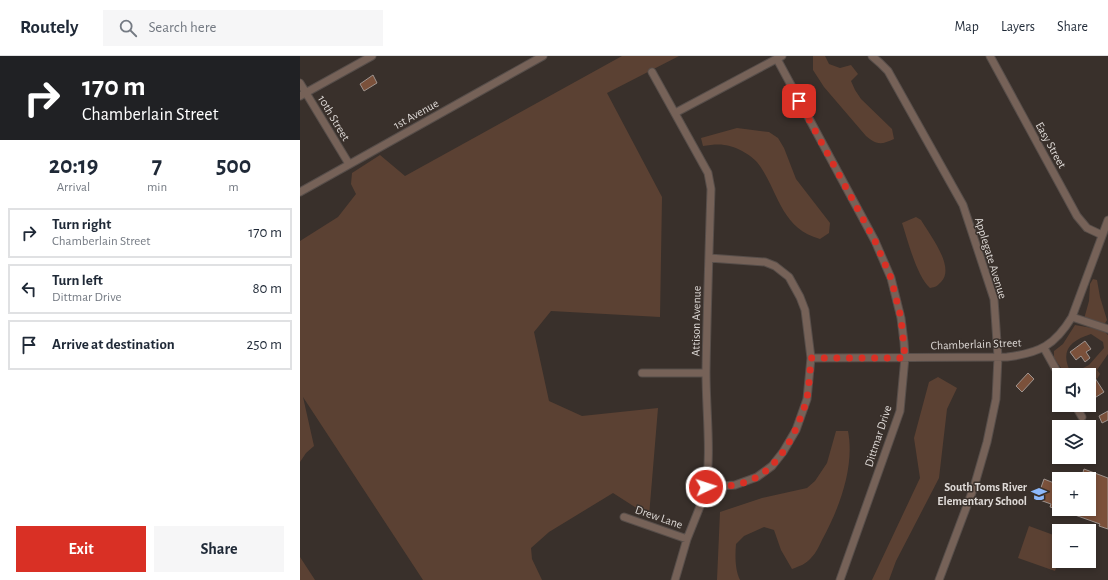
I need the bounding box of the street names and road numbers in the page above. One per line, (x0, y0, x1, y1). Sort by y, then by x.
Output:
street label: 10th Street (316, 93, 352, 143)
street label: 1st Avenue (392, 97, 440, 131)
street label: Easy Street (1033, 120, 1069, 171)
street label: Applegate Avenue (973, 216, 1009, 300)
street label: Attison Avenue (689, 286, 703, 356)
street label: Chamberlain Street (930, 336, 1022, 352)
street label: Dittmar Drive (862, 404, 894, 468)
street label: Drew Lane (634, 503, 684, 531)

